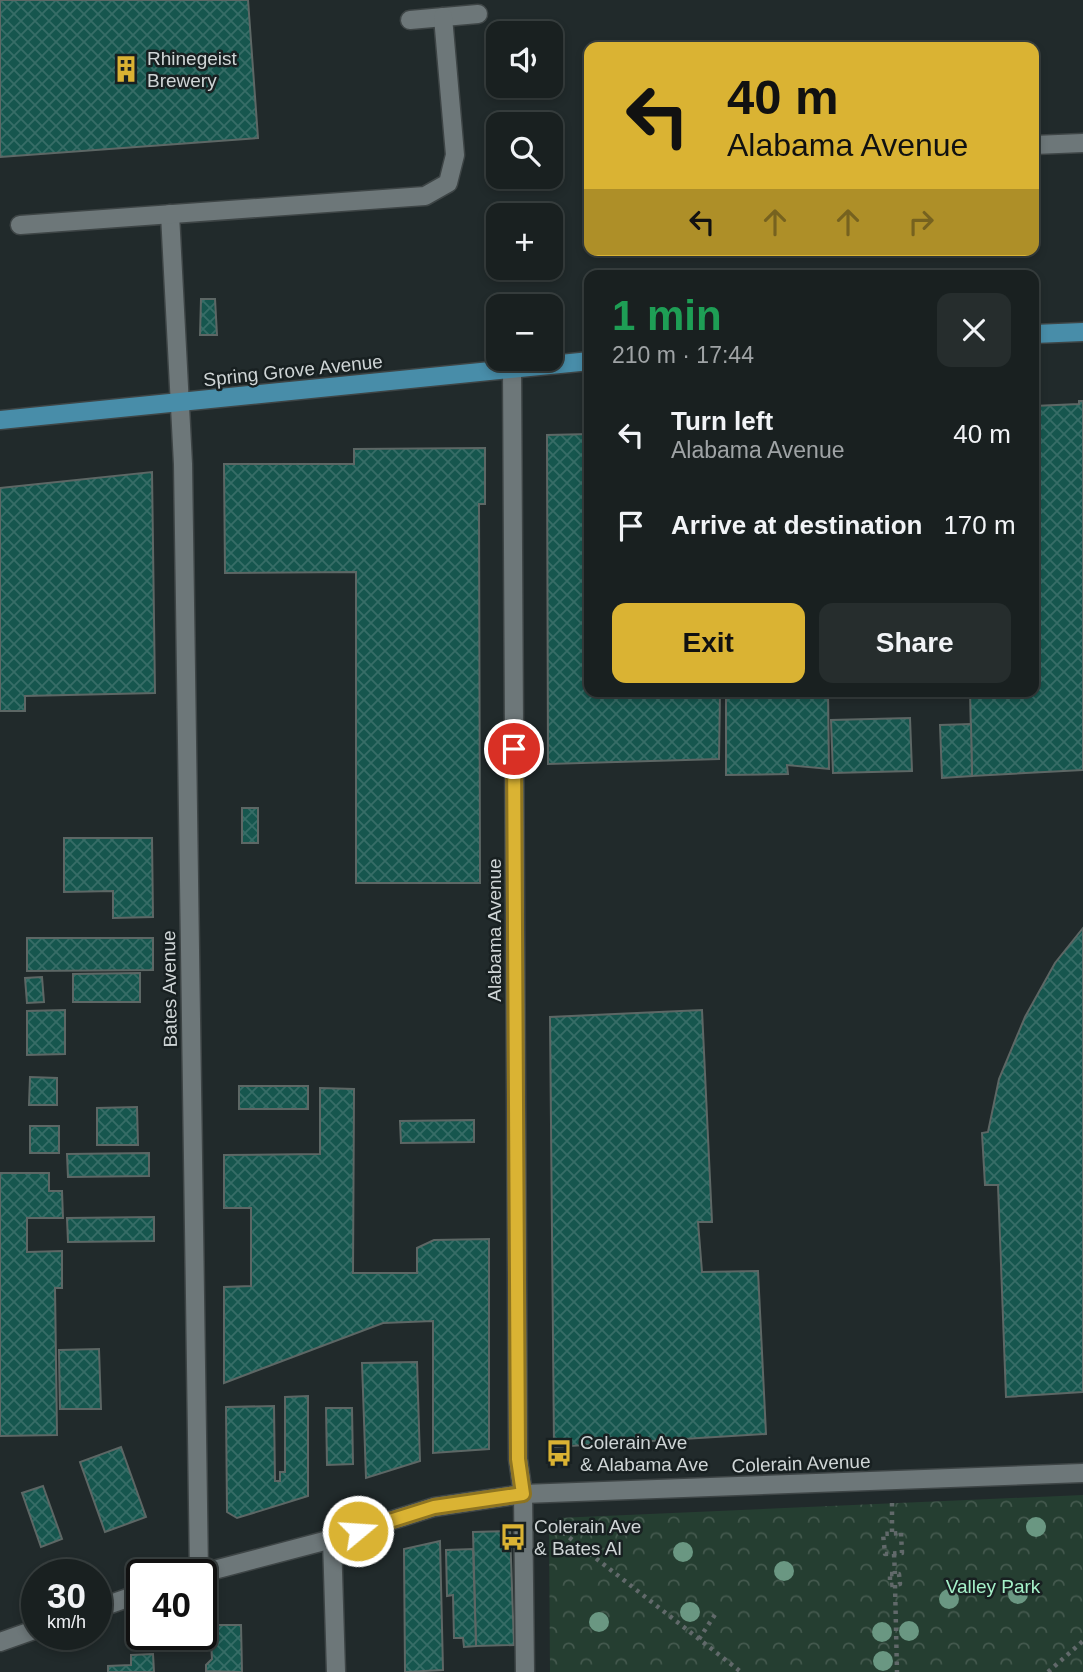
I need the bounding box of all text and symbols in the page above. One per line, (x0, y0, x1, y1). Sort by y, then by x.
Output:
map controls (486, 21, 563, 371)
button: sound (486, 21, 563, 98)
place label: Rhinegeist Brewery (147, 48, 237, 91)
building icon: Rhinegeist Brewery (111, 54, 141, 84)
icon: left (612, 70, 703, 161)
text: 40 m (727, 70, 839, 124)
button: search (486, 112, 563, 189)
text: Alabama Avenue (727, 127, 968, 163)
button: + (486, 203, 563, 280)
icon: left (683, 203, 721, 241)
icon: ahead (756, 203, 794, 241)
icon: ahead (829, 203, 867, 241)
icon: right (902, 203, 940, 241)
text: 1 min (612, 292, 722, 339)
button: close (937, 293, 1011, 367)
button: − (486, 294, 563, 371)
text: 210 m · 17:44 (612, 342, 754, 368)
street label: Spring Grove Avenue (202, 351, 384, 390)
text: Turn left (671, 406, 773, 436)
icon: left (612, 416, 650, 454)
text: 40 m (953, 419, 1011, 449)
text: Alabama Avenue (671, 437, 845, 463)
icon: arrive (612, 507, 650, 545)
text: Arrive at destination (671, 510, 922, 540)
text: 170 m (943, 510, 1016, 540)
button: Exit (612, 603, 805, 683)
button: Share (819, 603, 1011, 683)
pin (484, 719, 544, 779)
icon: arrive (495, 730, 533, 768)
street label: Alabama Avenue (484, 858, 505, 1002)
street label: Bates Avenue (158, 930, 181, 1048)
place label: Colerain Ave & Alabama Ave (580, 1432, 709, 1475)
bus stop icon: Colerain Ave & Alabama Ave (544, 1438, 574, 1468)
street label: Colerain Avenue (731, 1451, 871, 1476)
position arrow (321, 1494, 395, 1568)
place label: Colerain Ave & Bates Al (534, 1516, 641, 1559)
bus stop icon: Colerain Ave & Bates Al (498, 1522, 528, 1552)
speed limit sign: 40 (126, 1559, 217, 1650)
text: 30 (47, 1576, 86, 1615)
park label: Valley Park (946, 1576, 1041, 1597)
text: km/h (47, 1612, 86, 1632)

